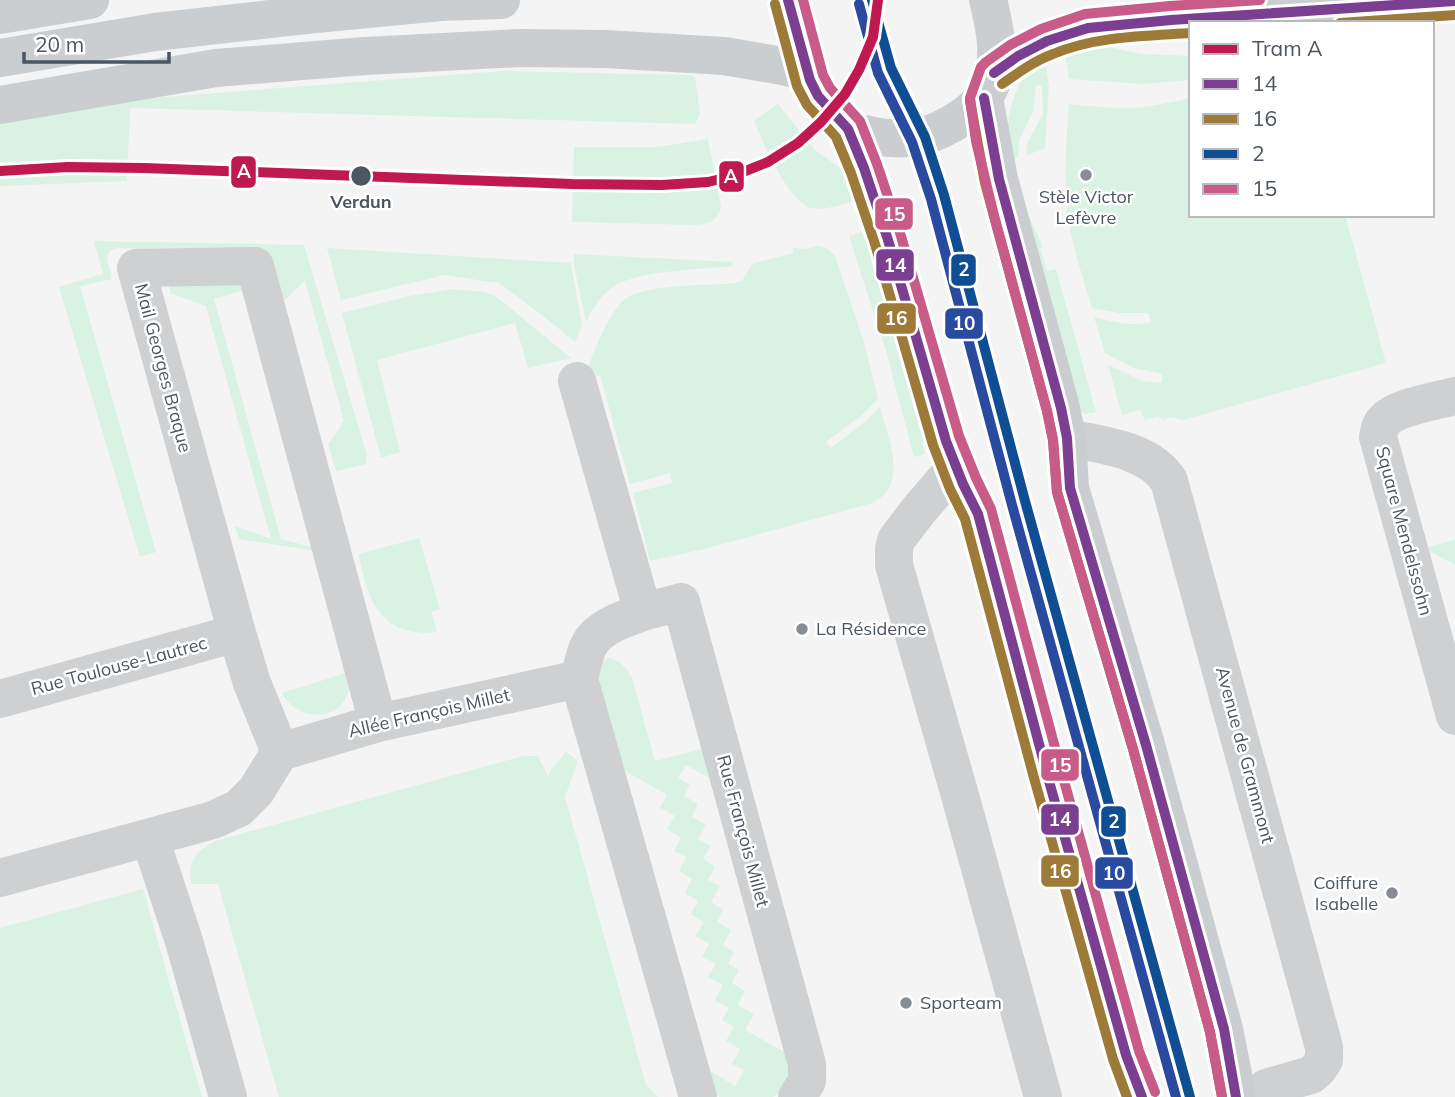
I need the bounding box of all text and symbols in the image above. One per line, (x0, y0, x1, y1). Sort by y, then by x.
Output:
scale bar (24, 21, 170, 65)
legend (1189, 21, 1434, 217)
text: 20 m (35, 31, 84, 57)
text: Tram A (1252, 35, 1323, 61)
text: 14 (1252, 70, 1278, 96)
text: 16 (1252, 105, 1277, 131)
text: 2 (1252, 140, 1265, 166)
line badge: A (230, 155, 257, 189)
text: A (237, 159, 252, 183)
line badge: A (718, 160, 745, 193)
marker: Verdun (349, 164, 373, 188)
text: A (724, 164, 739, 188)
marker: Stèle Victor Lefèvre (1078, 167, 1094, 183)
text: 15 (1252, 175, 1277, 201)
place label: Stèle Victor Lefèvre (1039, 185, 1134, 229)
place label: Verdun (329, 190, 392, 213)
line badge: 15 (874, 197, 914, 231)
text: 15 (883, 202, 905, 226)
line badge: 14 (875, 248, 915, 282)
text: 14 (884, 253, 907, 277)
line badge: 2 (950, 253, 977, 287)
text: 2 (958, 257, 970, 281)
street label: Mail Georges Braque (130, 281, 197, 455)
line badge: 16 (876, 302, 917, 335)
text: 16 (885, 306, 907, 330)
line badge: 10 (944, 307, 984, 340)
text: 10 (953, 311, 975, 335)
street label: Square Mendelssohn (1371, 444, 1438, 618)
place label: La Résidence (816, 617, 926, 640)
marker: La Résidence (794, 621, 810, 637)
street label: Rue Toulouse-Lautrec (28, 631, 210, 700)
street label: Avenue de Grammont (1211, 664, 1280, 846)
street label: Allée François Millet (346, 683, 512, 742)
line badge: 15 (1040, 748, 1080, 782)
street label: Rue François Millet (712, 752, 775, 909)
text: 15 (1049, 753, 1071, 777)
line badge: 14 (1040, 803, 1080, 836)
line badge: 2 (1100, 805, 1127, 838)
text: 14 (1049, 807, 1072, 831)
text: 2 (1108, 809, 1120, 833)
line badge: 16 (1040, 854, 1080, 888)
line badge: 10 (1094, 856, 1134, 890)
text: 16 (1049, 859, 1071, 883)
text: 10 (1103, 861, 1125, 885)
place label: Coiffure Isabelle (1313, 871, 1378, 915)
marker: Coiffure Isabelle (1384, 885, 1400, 901)
place label: Sporteam (920, 991, 1002, 1014)
marker: Sporteam (898, 995, 914, 1011)

